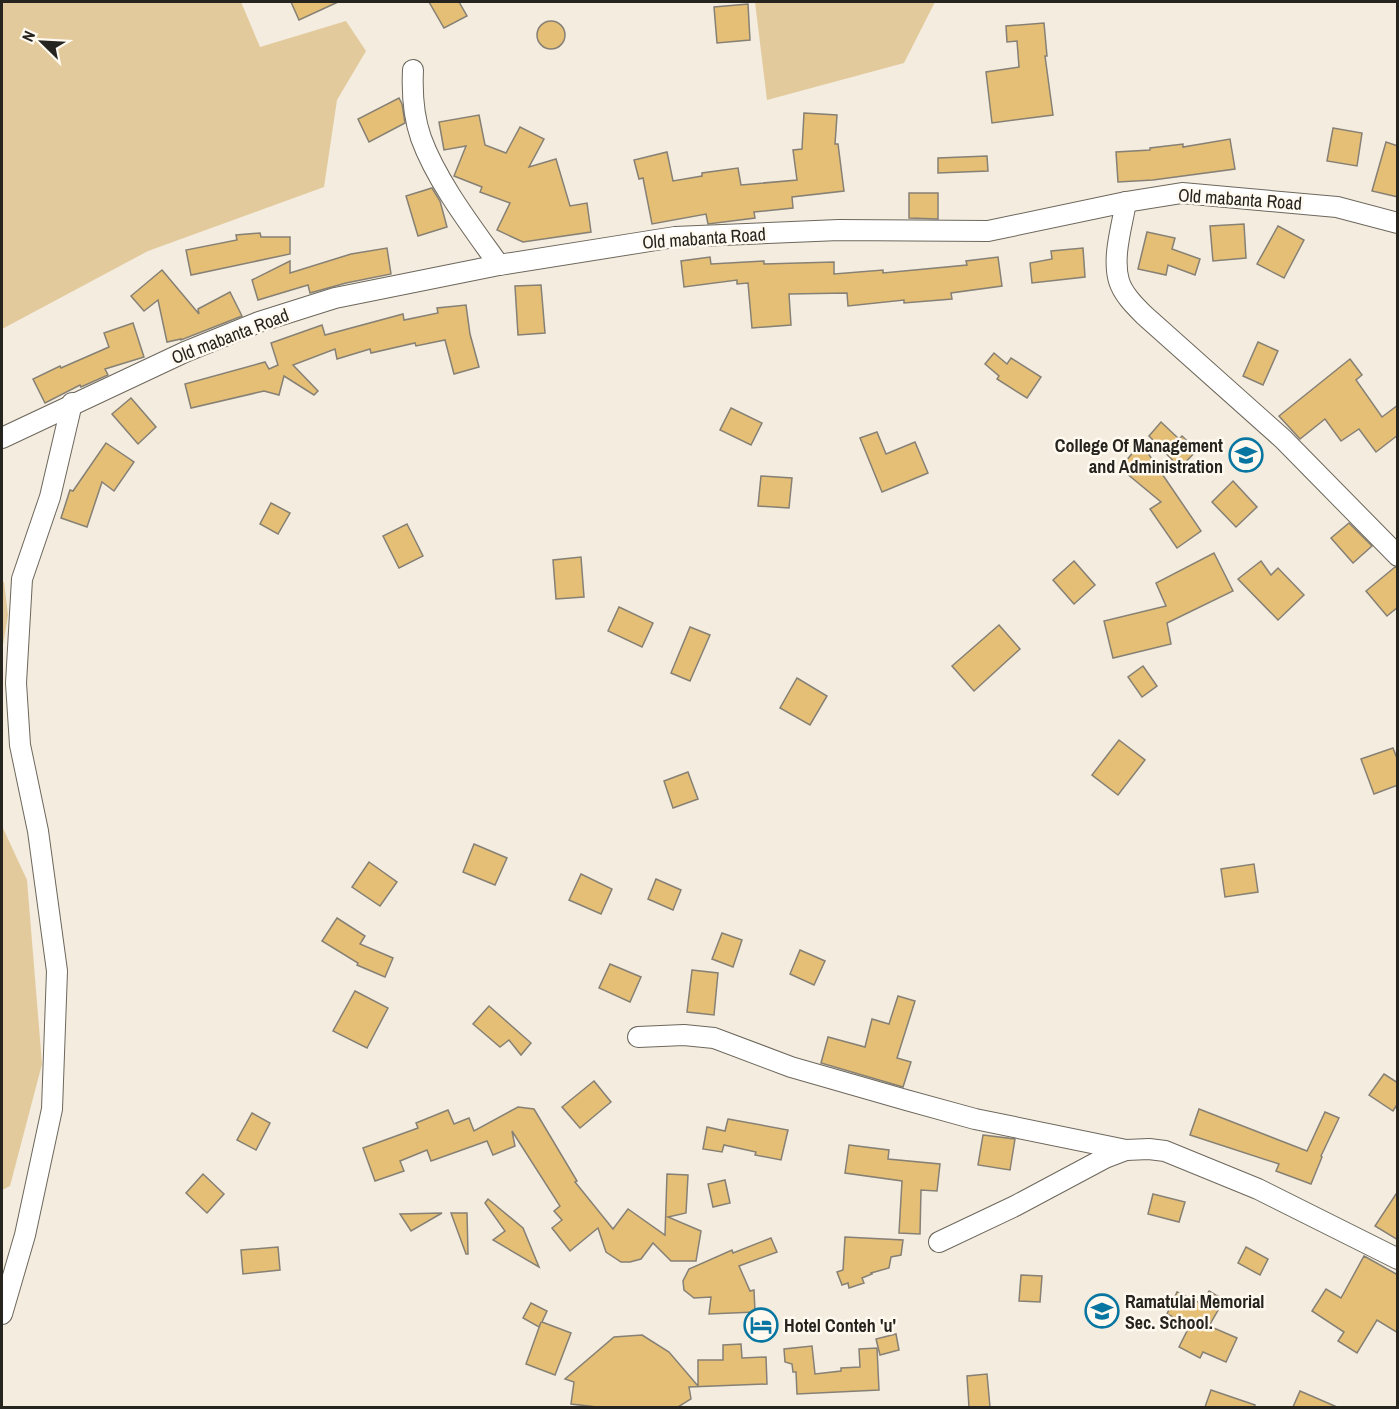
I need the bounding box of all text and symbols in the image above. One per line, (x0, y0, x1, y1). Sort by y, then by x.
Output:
north arrow (12, 12, 72, 72)
text: N (16, 27, 40, 45)
street label: Old mabanta Road (1177, 182, 1303, 216)
street label: Old mabanta Road (641, 221, 767, 255)
street label: Old mabanta Road (168, 302, 292, 370)
place label: College Of Management and Administration (1055, 433, 1223, 479)
school or university icon: College Of Management and Administration (1228, 437, 1264, 473)
place label: Ramatulai Memorial Sec. School. (1125, 1289, 1264, 1335)
school or university icon: Ramatulai Memorial Sec. School. (1084, 1293, 1120, 1329)
hotel icon: Hotel Conteh 'u' (743, 1307, 779, 1343)
place label: Hotel Conteh 'u' (784, 1313, 896, 1338)

